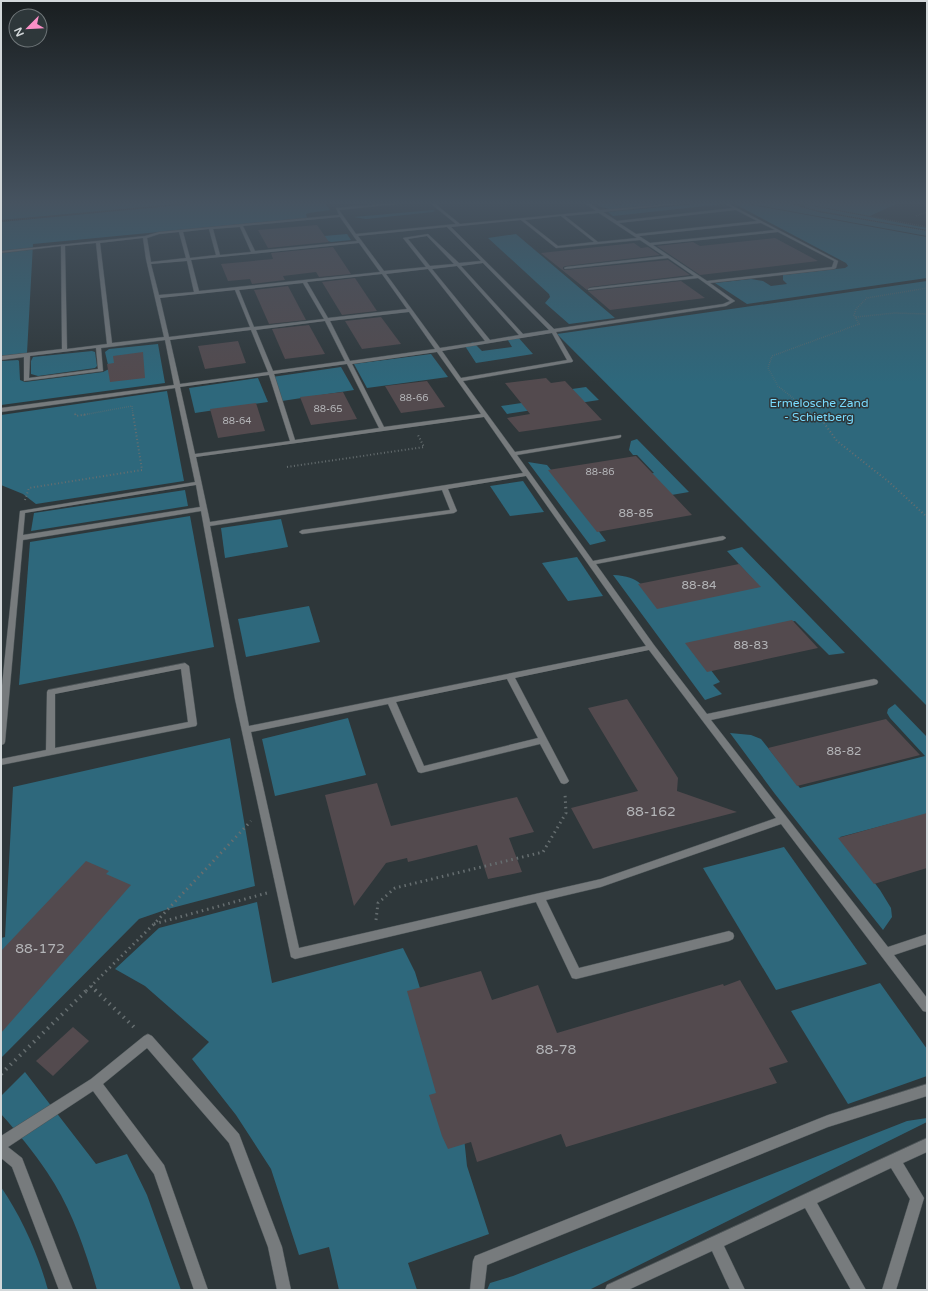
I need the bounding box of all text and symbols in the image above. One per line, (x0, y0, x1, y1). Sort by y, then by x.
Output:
north arrow (8, 8, 48, 48)
text: N (12, 25, 27, 39)
house number: 88-66 (399, 392, 429, 404)
park label: Ermelosche Zand - Schietberg (770, 396, 868, 424)
house number: 88-65 (313, 403, 343, 415)
house number: 88-64 (222, 415, 252, 427)
house number: 88-86 (585, 466, 615, 478)
house number: 88-85 (618, 506, 654, 520)
house number: 88-84 (681, 578, 717, 592)
house number: 88-83 (733, 638, 769, 652)
house number: 88-82 (826, 744, 862, 758)
house number: 88-162 (626, 803, 676, 820)
house number: 88-172 (15, 940, 65, 957)
house number: 88-78 (536, 1041, 577, 1058)

